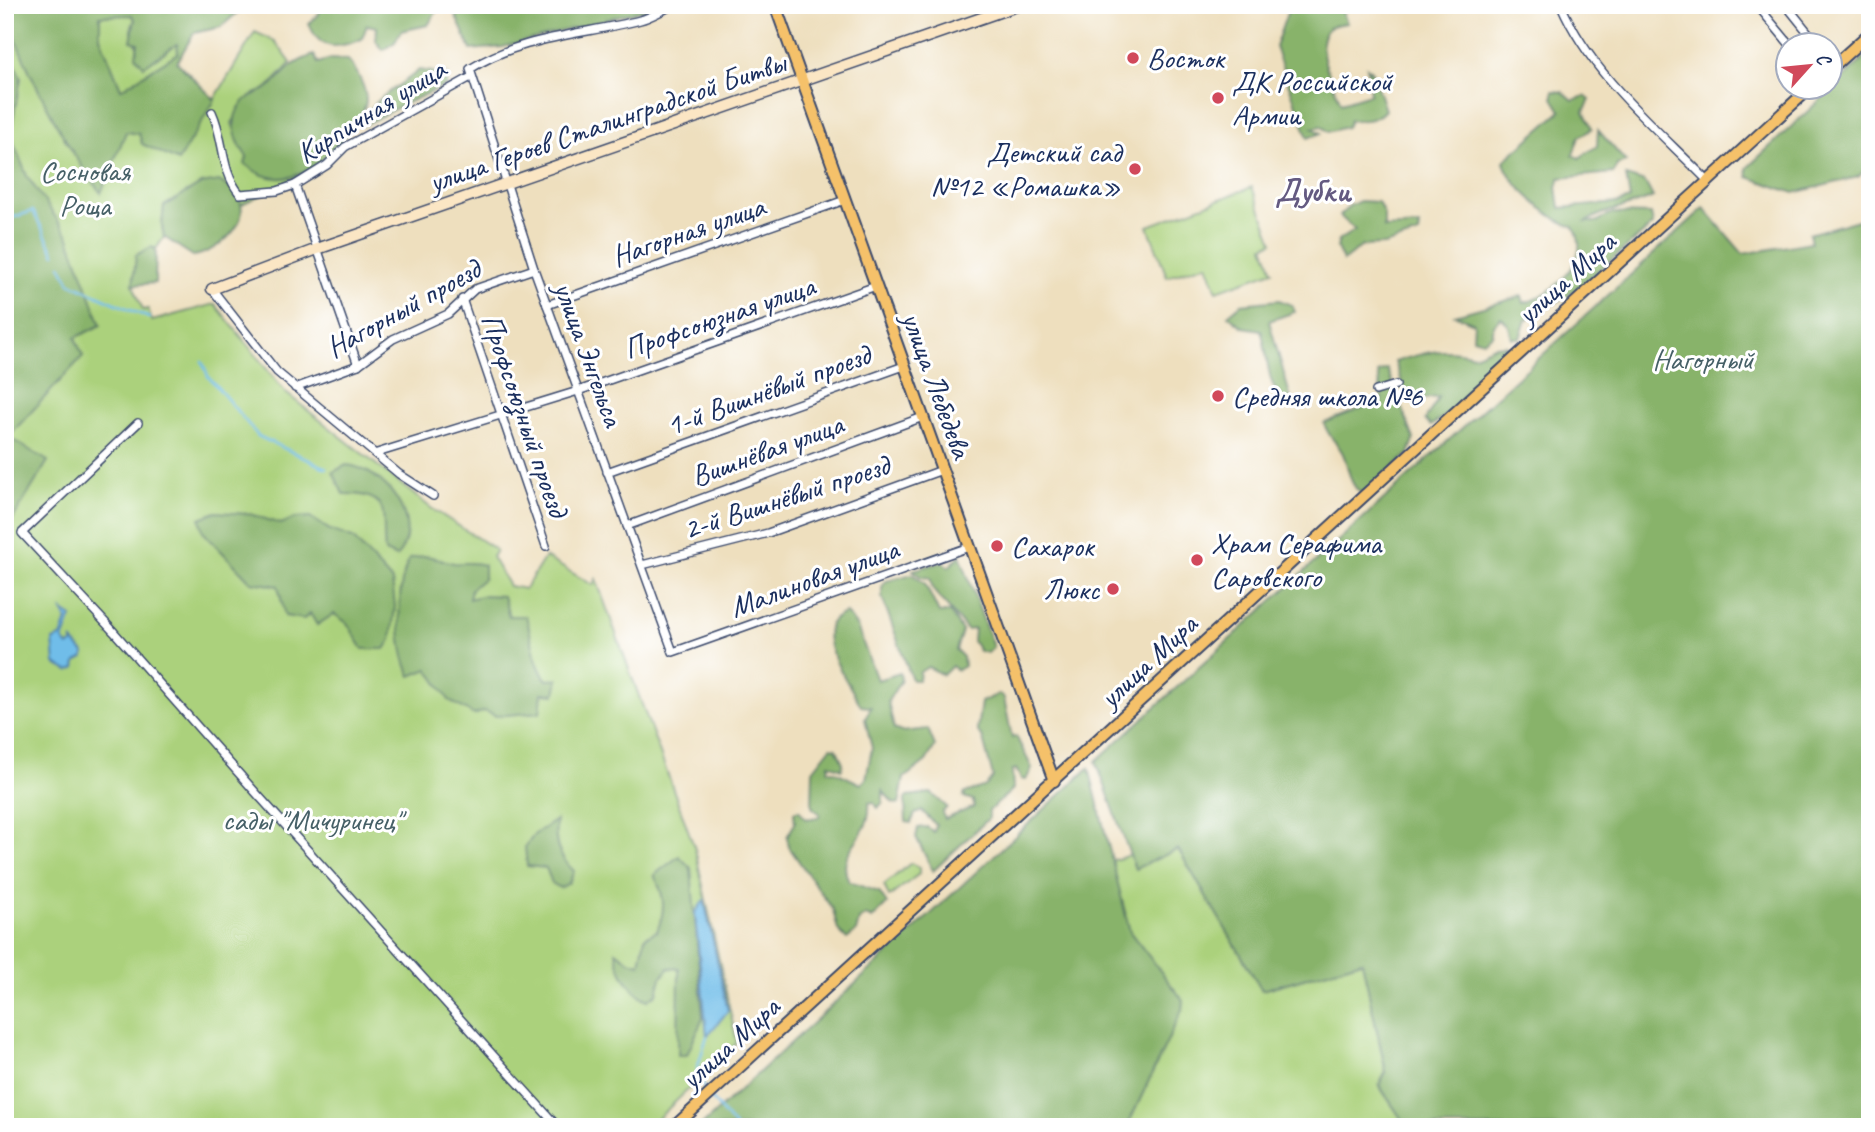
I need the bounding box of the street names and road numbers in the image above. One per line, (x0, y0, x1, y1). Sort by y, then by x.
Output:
street label: улица Героев Сталинградской Битвы (422, 42, 792, 202)
street label: Кирпичная улица (289, 49, 454, 172)
street label: Нагорная улица (606, 186, 771, 275)
street label: улица Мира (1507, 222, 1625, 334)
street label: Нагорный проезд (319, 249, 489, 366)
street label: Профсоюзная улица (619, 266, 821, 367)
street label: улица Энгельса (545, 275, 633, 433)
street label: улица Лебедева (892, 305, 982, 465)
street label: Профсоюзный проезд (472, 308, 578, 524)
street label: 1-й Вишнёвый проезд (661, 335, 877, 444)
street label: Вишнёвая улица (686, 404, 850, 495)
street label: 2-й Вишнёвый проезд (678, 445, 896, 548)
street label: Малиновая улица (725, 529, 905, 626)
street label: улица Мира (1089, 605, 1207, 717)
street label: улица Мира (671, 987, 789, 1099)

